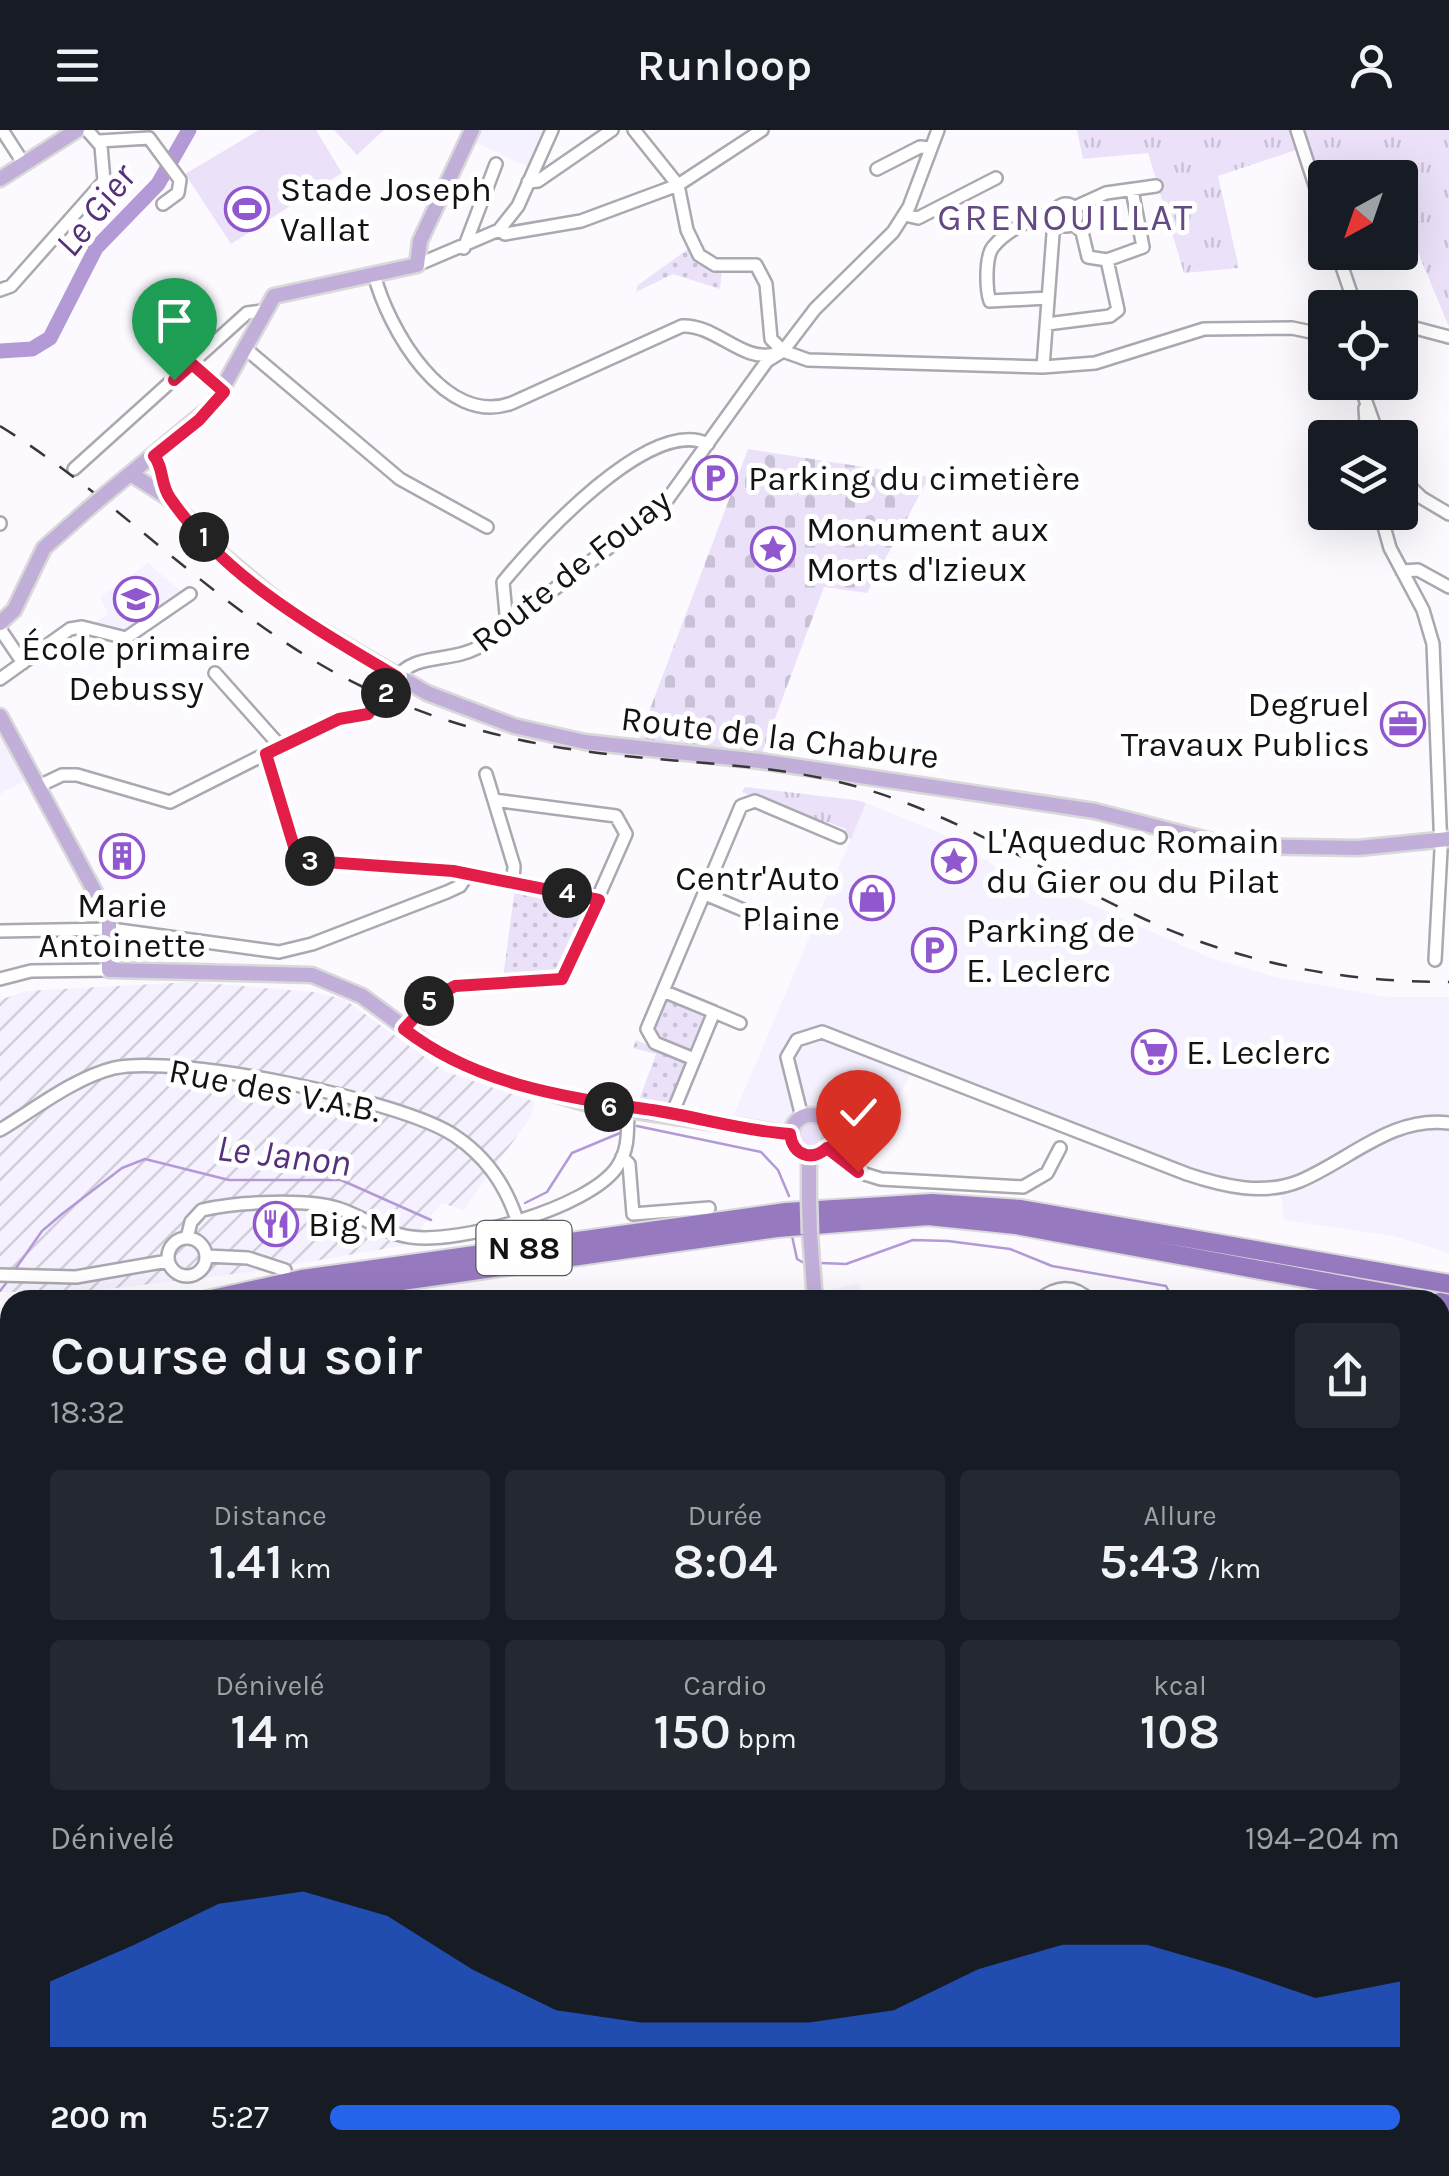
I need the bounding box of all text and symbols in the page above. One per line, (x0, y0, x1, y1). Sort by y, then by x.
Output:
icon: menu (50, 38, 105, 93)
icon: person (1344, 38, 1399, 93)
text: Runloop (637, 39, 812, 91)
water label: Le Gier (45, 154, 147, 265)
north arrow (1308, 160, 1418, 270)
map controls (1308, 160, 1418, 530)
place label: Stade Joseph Vallat (280, 169, 492, 250)
sports icon: Stade Joseph Vallat (224, 186, 270, 232)
district label: GRENOUILLAT (937, 195, 1195, 240)
pin (132, 278, 217, 381)
button: locate (1308, 290, 1418, 400)
icon: arrive (147, 293, 202, 348)
button: layers (1308, 420, 1418, 530)
parking icon: Parking du cimetière (692, 455, 738, 501)
place label: Parking du cimetière (748, 458, 1080, 499)
street label: Route de Fouay (464, 480, 679, 661)
place label: Monument aux Morts d'Izieux (806, 509, 1049, 590)
pin: 1 (179, 512, 229, 562)
text: 1 (199, 520, 209, 553)
place icon: Monument aux Morts d'Izieux (750, 526, 796, 572)
school or university icon: École primaire Debussy (113, 576, 159, 622)
place label: École primaire Debussy (21, 628, 251, 709)
pin: 2 (361, 668, 411, 718)
text: 2 (378, 676, 394, 709)
place label: Degruel Travaux Publics (1121, 684, 1370, 765)
street label: Route de la Chabure (619, 698, 941, 777)
office icon: Degruel Travaux Publics (1380, 701, 1426, 747)
place label: L'Aqueduc Romain du Gier ou du Pilat (986, 821, 1279, 902)
building icon: Marie Antoinette (99, 833, 145, 879)
pin: 3 (285, 836, 335, 886)
place icon: L'Aqueduc Romain du Gier ou du Pilat (931, 838, 977, 884)
text: 3 (301, 844, 319, 877)
place label: Centr'Auto Plaine (675, 858, 840, 939)
pin: 4 (542, 868, 592, 918)
shop icon: Centr'Auto Plaine (849, 875, 895, 921)
text: 4 (559, 876, 575, 909)
place label: Marie Antoinette (38, 885, 206, 966)
place label: Parking de E. Leclerc (966, 910, 1135, 991)
parking icon: Parking de E. Leclerc (911, 927, 957, 973)
pin: 5 (404, 976, 454, 1026)
text: 5 (421, 984, 437, 1017)
supermarket icon: E. Leclerc (1131, 1029, 1177, 1075)
place label: E. Leclerc (1186, 1032, 1331, 1073)
street label: Rue des V.A.B. (166, 1050, 384, 1131)
pin (816, 1070, 901, 1173)
pin: 6 (584, 1082, 634, 1132)
icon: check (831, 1085, 886, 1140)
text: 6 (601, 1090, 618, 1123)
water label: Le Janon (214, 1125, 353, 1186)
restaurant icon: Big M (253, 1201, 299, 1247)
place label: Big M (308, 1204, 398, 1245)
road number: N 88 (476, 1221, 572, 1275)
button: share (1295, 1323, 1400, 1428)
text: Course du soir (50, 1324, 422, 1388)
text: 18:32 (50, 1394, 125, 1431)
text: Distance (213, 1499, 327, 1532)
text: Durée (688, 1499, 762, 1532)
text: Allure (1143, 1499, 1217, 1532)
text: 1.41 (208, 1532, 283, 1591)
text: 8:04 (672, 1532, 778, 1591)
text: 5:43 (1099, 1532, 1201, 1591)
text: km (283, 1552, 332, 1585)
text: /km (1201, 1552, 1261, 1585)
text: Dénivelé (216, 1669, 324, 1702)
text: Cardio (684, 1669, 766, 1702)
text: kcal (1153, 1669, 1207, 1702)
text: 14 (230, 1702, 277, 1761)
text: 150 (653, 1702, 731, 1761)
text: 108 (1140, 1702, 1220, 1761)
text: m (277, 1722, 310, 1755)
text: bpm (731, 1722, 797, 1755)
text: Dénivelé (50, 1820, 174, 1857)
text: 194–204 m (1245, 1820, 1400, 1857)
text: 200 m (50, 2099, 148, 2136)
text: 5:27 (210, 2099, 269, 2136)

